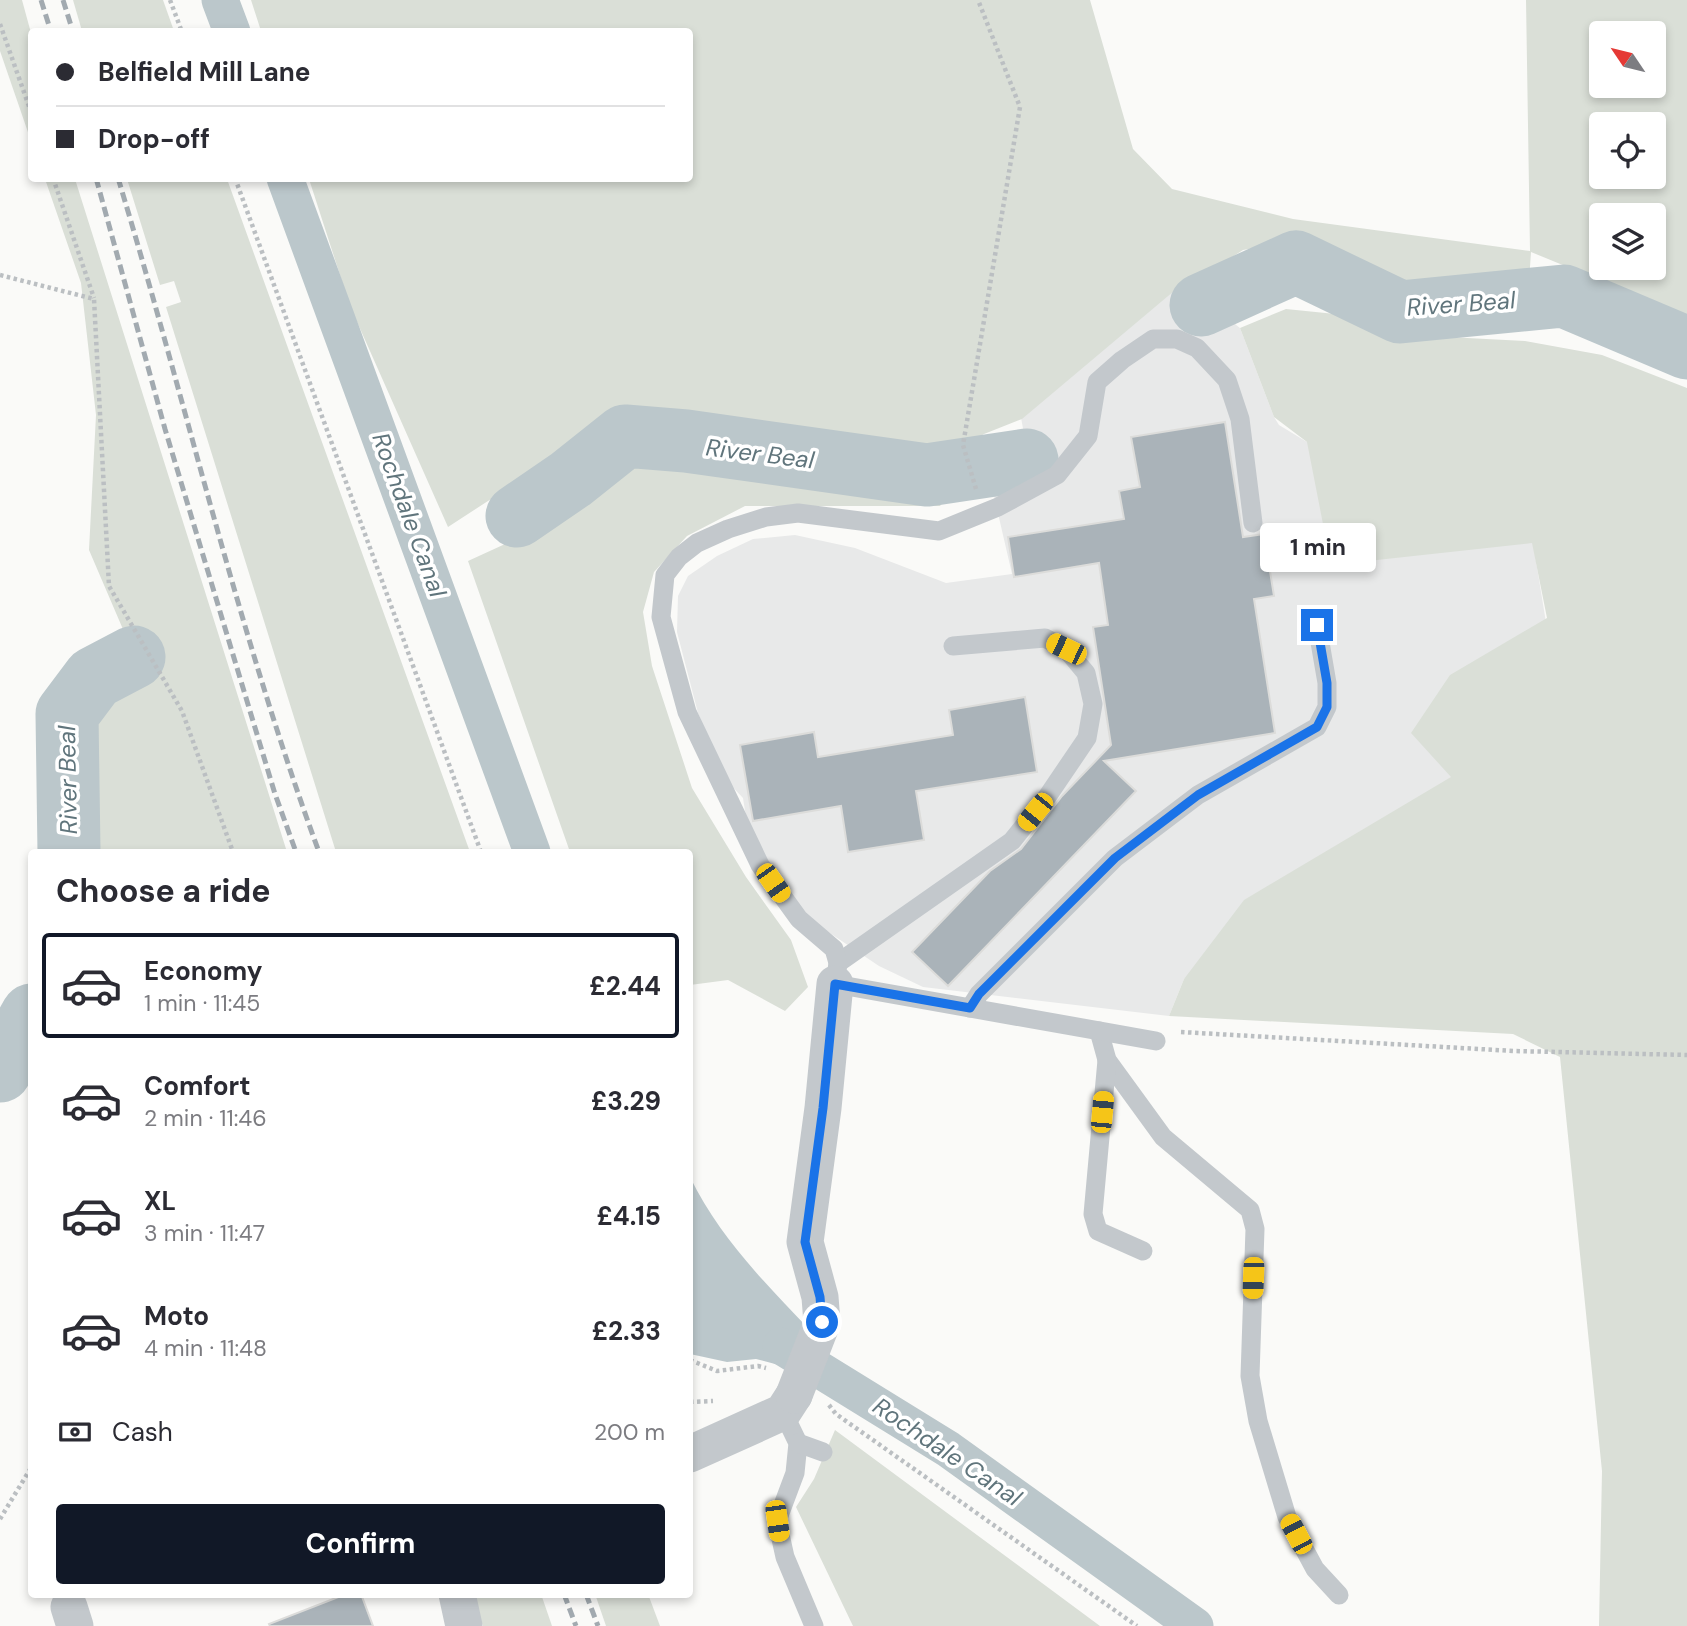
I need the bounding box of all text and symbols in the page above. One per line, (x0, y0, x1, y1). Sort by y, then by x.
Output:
north arrow (1589, 21, 1666, 98)
map controls (1589, 21, 1666, 280)
text: Belfield Mill Lane (98, 55, 310, 89)
button: locate (1589, 112, 1666, 189)
text: Drop-off (98, 122, 210, 156)
button: layers (1589, 203, 1666, 280)
water label: River Beal (1406, 284, 1517, 323)
water label: Rochdale Canal (365, 428, 454, 602)
water label: River Beal (704, 431, 817, 476)
callout: 1 min (1259, 524, 1375, 572)
text: 1 min (1290, 532, 1346, 562)
route end (1301, 609, 1333, 641)
car (1043, 630, 1090, 668)
water label: River Beal (51, 725, 84, 835)
car (1014, 789, 1057, 835)
car (753, 860, 794, 906)
text: Choose a ride (56, 870, 271, 912)
icon: car (60, 954, 123, 1017)
text: Economy (144, 954, 262, 988)
text: £2.44 (589, 969, 661, 1003)
text: 1 min · 11:45 (144, 988, 260, 1018)
icon: car (60, 1069, 123, 1132)
text: Comfort (144, 1069, 250, 1103)
text: £3.29 (591, 1084, 661, 1118)
car (1090, 1090, 1115, 1134)
text: 2 min · 11:46 (144, 1103, 267, 1133)
icon: car (60, 1184, 123, 1247)
text: XL (144, 1184, 176, 1218)
text: £4.15 (596, 1199, 661, 1233)
text: 3 min · 11:47 (144, 1218, 265, 1248)
car (1242, 1257, 1265, 1299)
icon: car (60, 1299, 123, 1362)
text: Moto (144, 1299, 209, 1333)
route start (806, 1306, 838, 1338)
text: £2.33 (592, 1314, 661, 1348)
text: 4 min · 11:48 (144, 1333, 267, 1363)
water label: Rochdale Canal (867, 1390, 1028, 1513)
icon: cash (56, 1413, 94, 1451)
text: Cash (112, 1415, 173, 1449)
text: 200 m (594, 1417, 665, 1447)
car (764, 1499, 791, 1543)
button: Confirm (56, 1504, 665, 1584)
car (1277, 1511, 1316, 1557)

